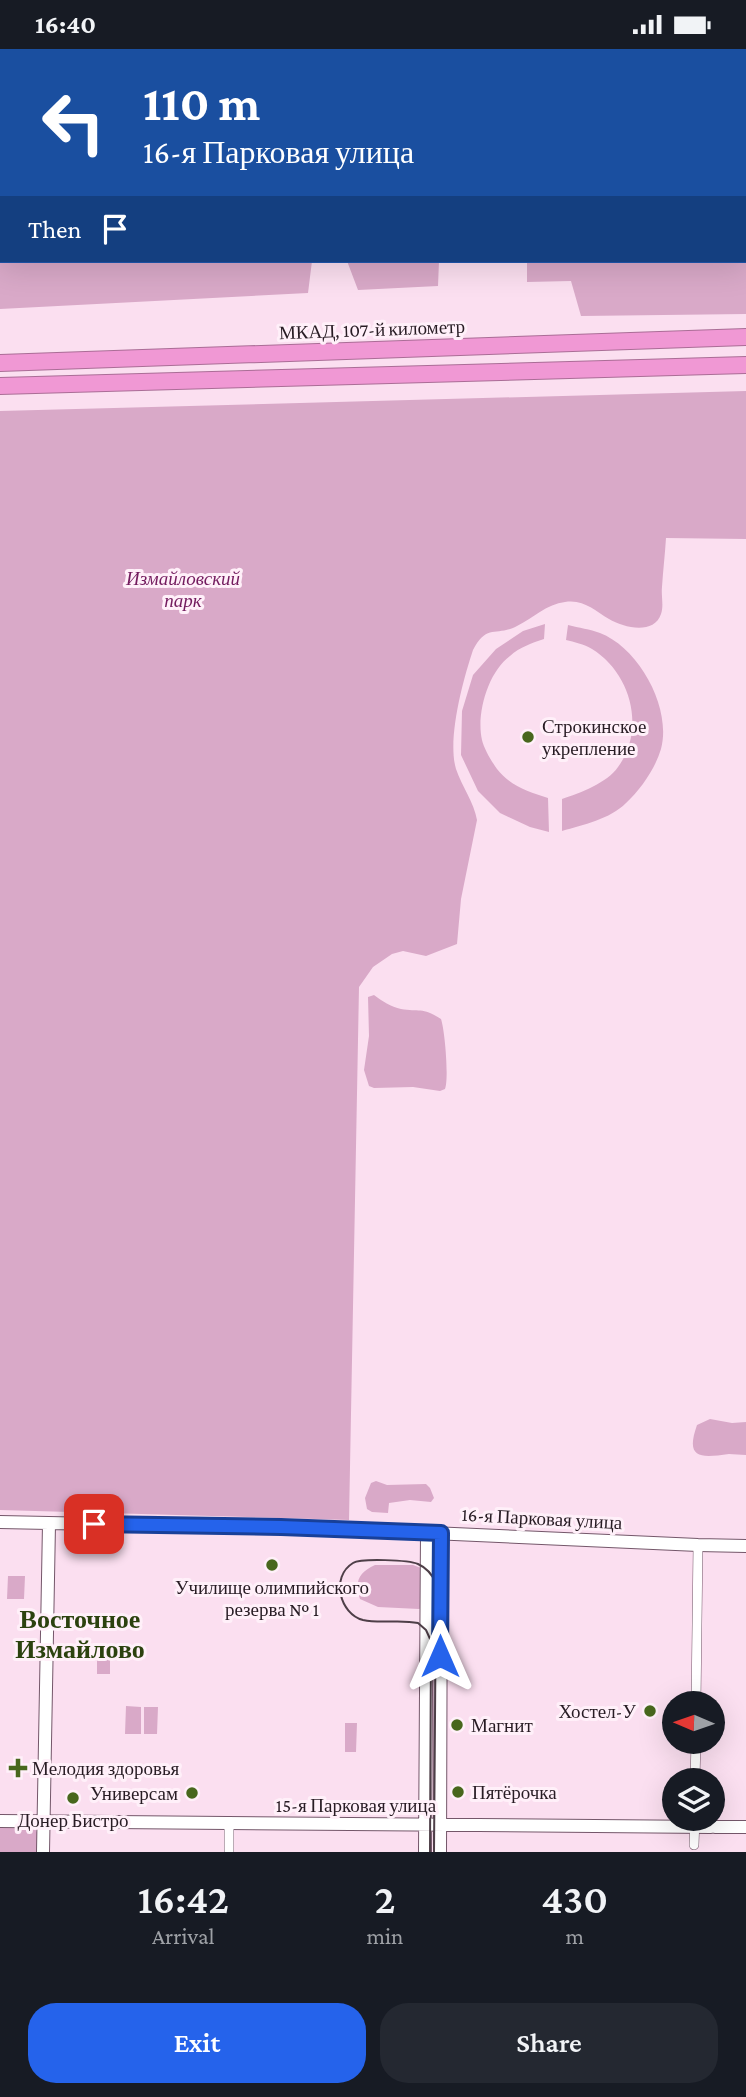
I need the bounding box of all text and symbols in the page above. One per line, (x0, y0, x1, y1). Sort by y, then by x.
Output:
text: 16:40 (35, 10, 96, 39)
text: 110 m (143, 76, 260, 131)
icon: left (28, 77, 119, 168)
text: 16-я Парковая улица (143, 134, 414, 170)
icon: arrive (96, 210, 134, 248)
text: Then (28, 215, 82, 244)
street label: МКАД, 107-й километр (279, 316, 465, 343)
park label: Измайловский парк (125, 568, 241, 611)
place label: Строкинское укрепление (542, 716, 646, 759)
marker: Строкинское укрепление (520, 729, 536, 745)
pin (64, 1494, 124, 1554)
street label: 16-я Парковая улица (461, 1504, 623, 1533)
icon: arrive (75, 1505, 113, 1543)
marker: Училище олимпийского резерва № 1 (264, 1557, 280, 1573)
place label: Училище олимпийского резерва № 1 (175, 1577, 369, 1620)
district label: Восточное Измайлово (15, 1605, 145, 1664)
position arrow (403, 1619, 477, 1693)
north arrow (662, 1691, 724, 1753)
map controls (662, 1691, 725, 1831)
place label: Хостел-У (558, 1701, 637, 1722)
marker: Хостел-У (642, 1703, 658, 1719)
place label: Магнит (471, 1715, 533, 1736)
marker: Магнит (449, 1717, 465, 1733)
place label: Мелодия здоровья (32, 1758, 180, 1779)
marker: Мелодия здоровья (10, 1760, 26, 1776)
button: layers (662, 1768, 725, 1831)
place label: Пятёрочка (472, 1782, 557, 1803)
place label: Универсам (90, 1783, 178, 1804)
marker: Пятёрочка (450, 1784, 466, 1800)
marker: Универсам (184, 1785, 200, 1801)
marker: Донер Бистро (65, 1790, 81, 1806)
street label: 15-я Парковая улица (276, 1795, 437, 1816)
place label: Донер Бистро (17, 1810, 129, 1831)
text: 16:42 (138, 1875, 229, 1922)
text: 2 (375, 1875, 395, 1922)
text: 430 (541, 1875, 608, 1922)
text: Arrival (152, 1923, 215, 1949)
text: min (367, 1923, 403, 1949)
text: m (565, 1923, 584, 1949)
button: Exit (28, 2003, 366, 2083)
button: Share (380, 2003, 718, 2083)

